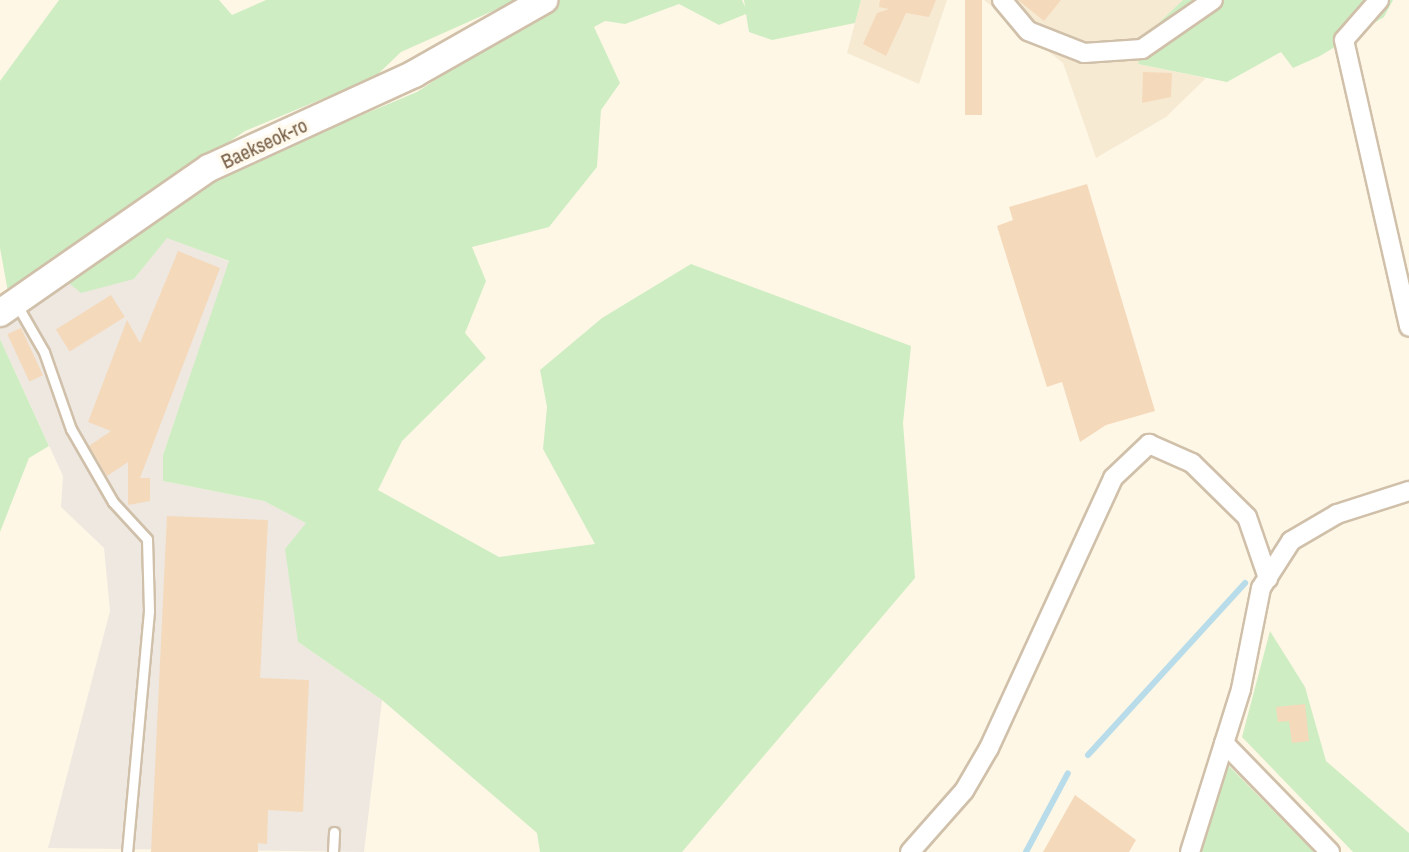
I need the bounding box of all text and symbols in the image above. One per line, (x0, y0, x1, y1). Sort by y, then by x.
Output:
street label: Baekseok-ro (217, 113, 311, 173)

